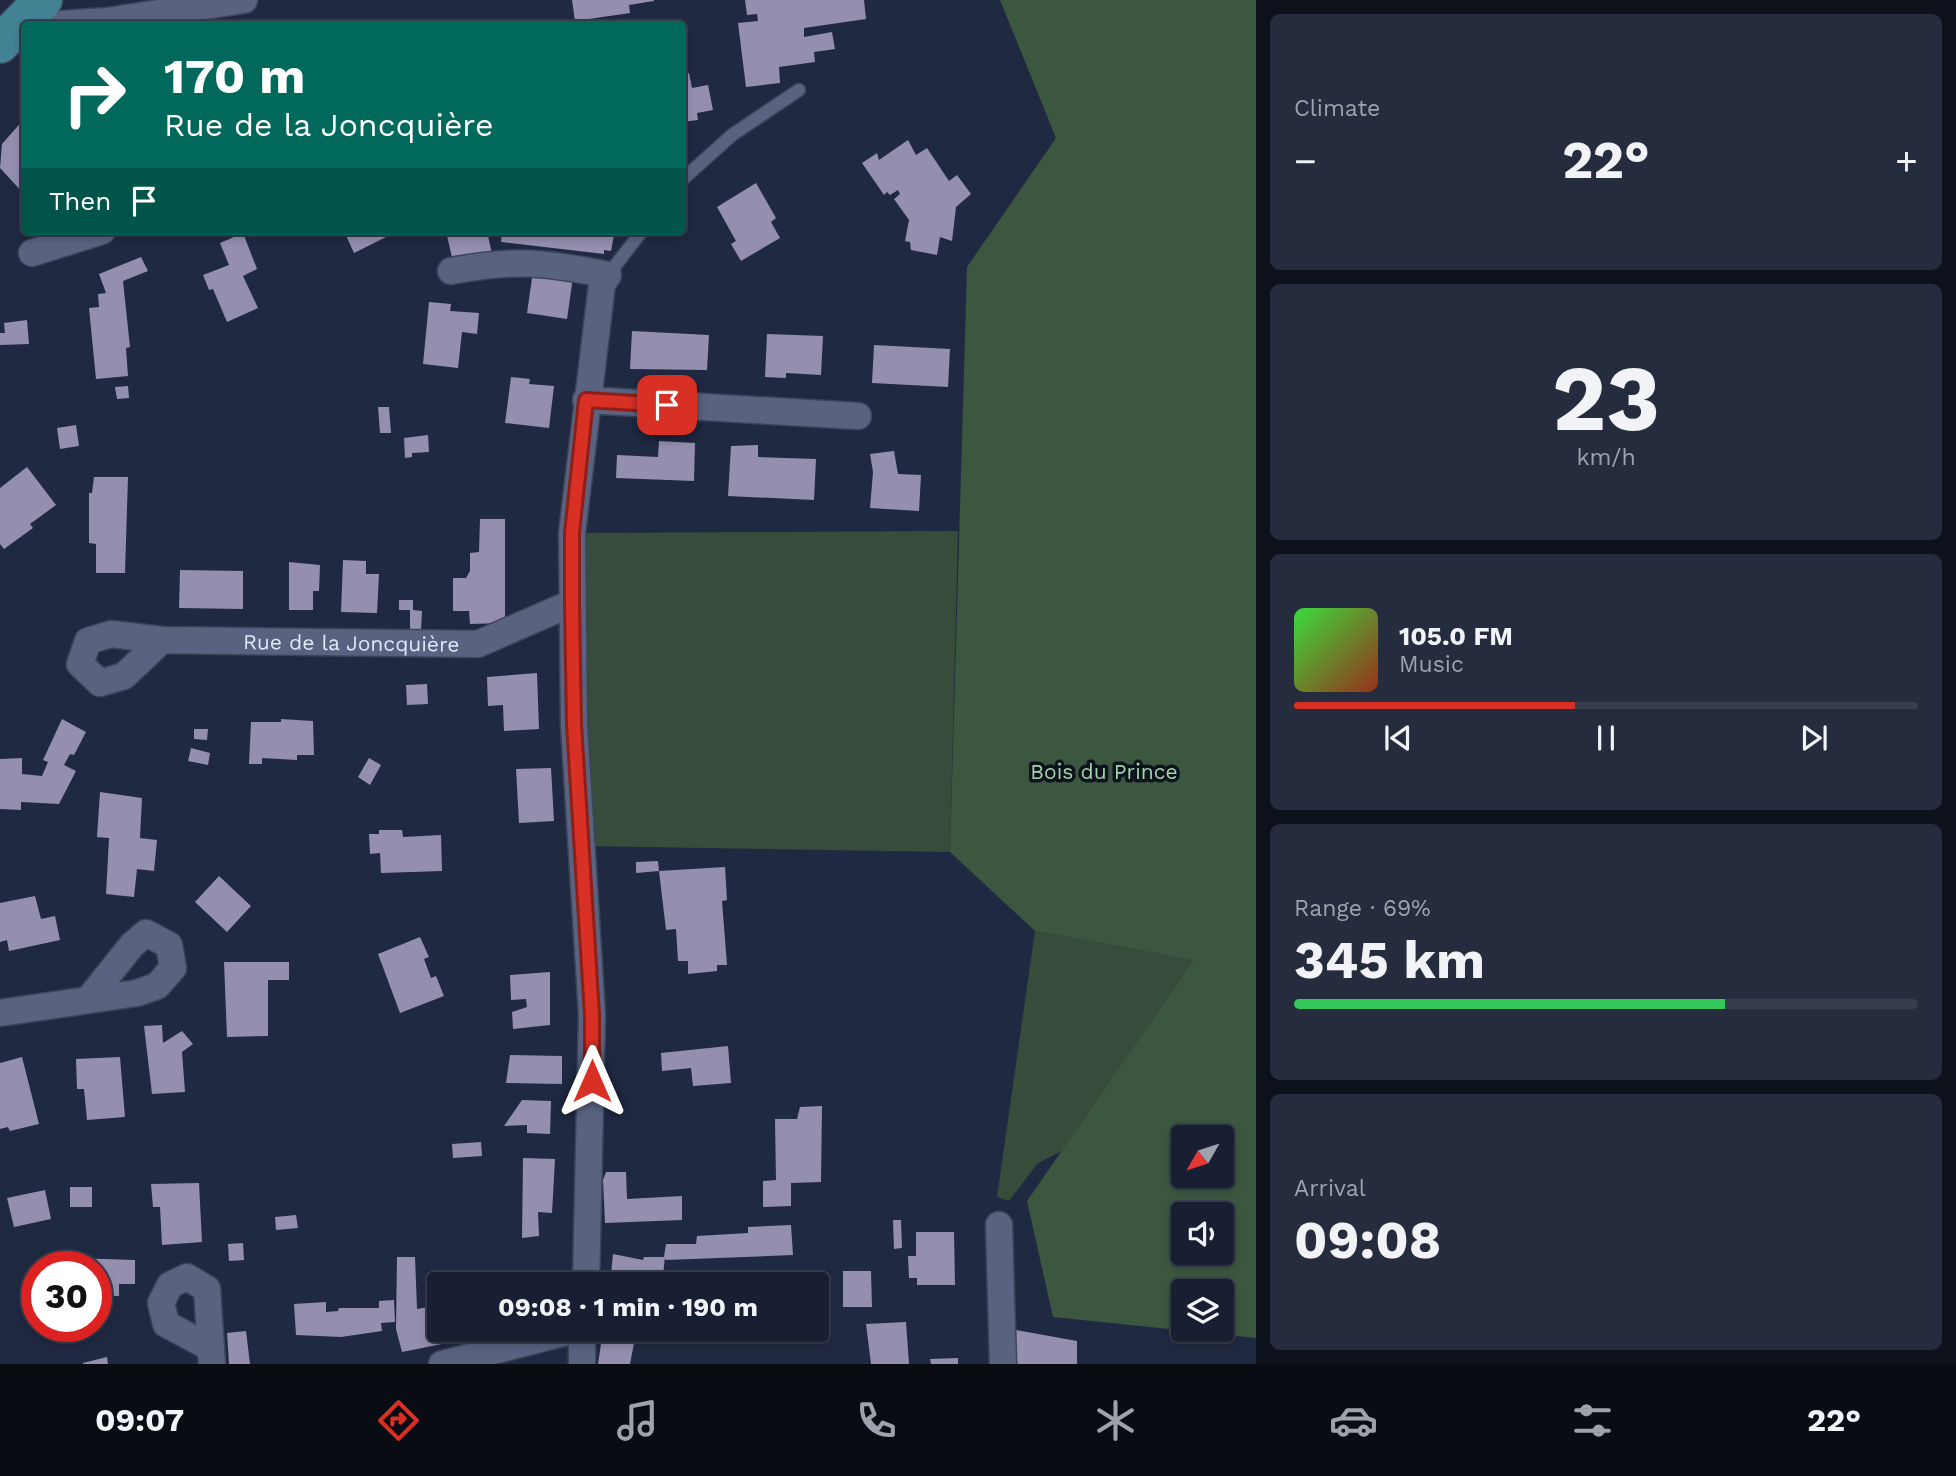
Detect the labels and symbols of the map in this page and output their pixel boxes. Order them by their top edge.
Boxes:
pin [637,375,697,435]
street label: Rue de la Joncquière [243,629,460,656]
park label: Bois du Prince [1030,759,1178,784]
position arrow [555,1044,629,1118]
north arrow [1171,1125,1234,1188]
speed limit sign: 30 [21,1251,112,1342]

